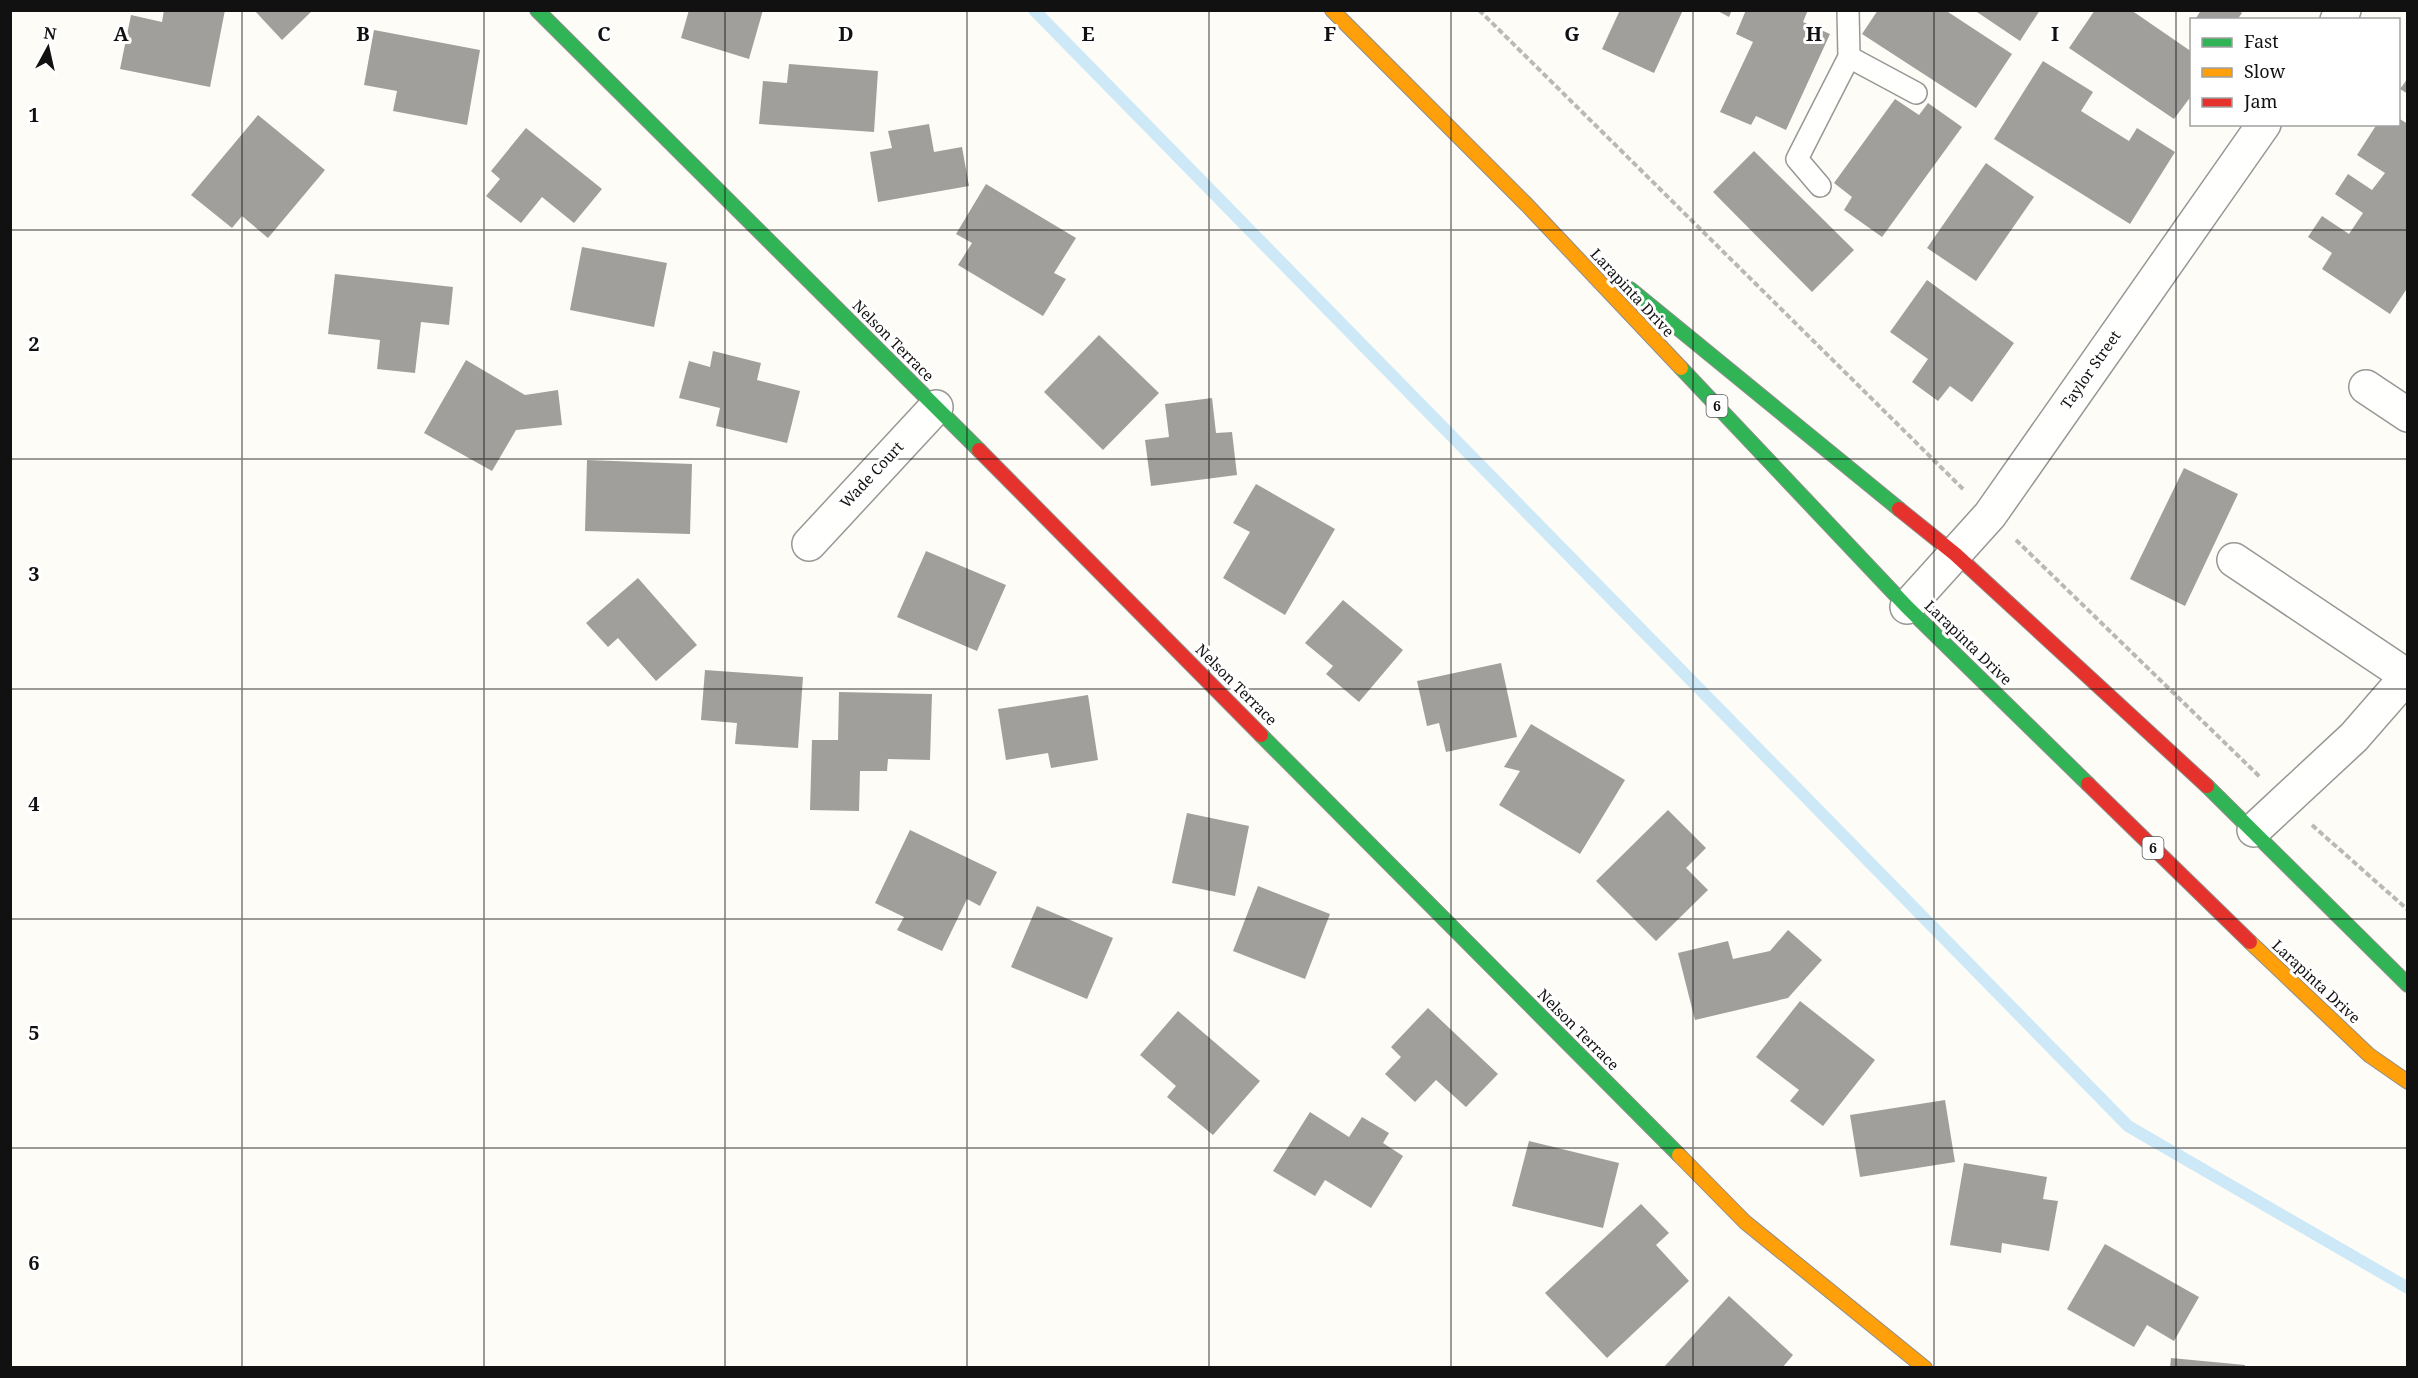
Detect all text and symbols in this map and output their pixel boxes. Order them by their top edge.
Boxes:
north arrow [18,18,78,78]
legend [2190,18,2400,126]
text: A [113,20,129,47]
text: B [356,20,370,47]
text: C [597,20,611,47]
text: D [838,20,854,47]
text: E [1081,20,1095,47]
text: F [1324,20,1336,47]
text: G [1564,20,1580,47]
text: H [1806,20,1822,47]
text: I [2051,20,2059,47]
text: N [42,21,58,45]
text: Fast [2244,29,2279,53]
text: Slow [2244,59,2286,83]
text: Jam [2243,89,2278,113]
text: 1 [28,101,40,128]
street label: Larapinta Drive [1587,244,1679,341]
street label: Nelson Terrace [849,295,939,385]
street label: Taylor Street [2056,326,2125,413]
text: 2 [28,330,40,357]
road number: 6 [1706,395,1728,417]
street label: Wade Court [835,437,907,512]
text: 3 [28,560,40,587]
street label: Larapinta Drive [1921,596,2017,689]
street label: Nelson Terrace [1192,639,1282,729]
text: 4 [28,790,40,817]
road number: 6 [2142,837,2164,859]
street label: Larapinta Drive [2268,935,2365,1027]
street label: Nelson Terrace [1534,984,1624,1074]
text: 5 [28,1019,40,1046]
text: 6 [28,1249,40,1276]

